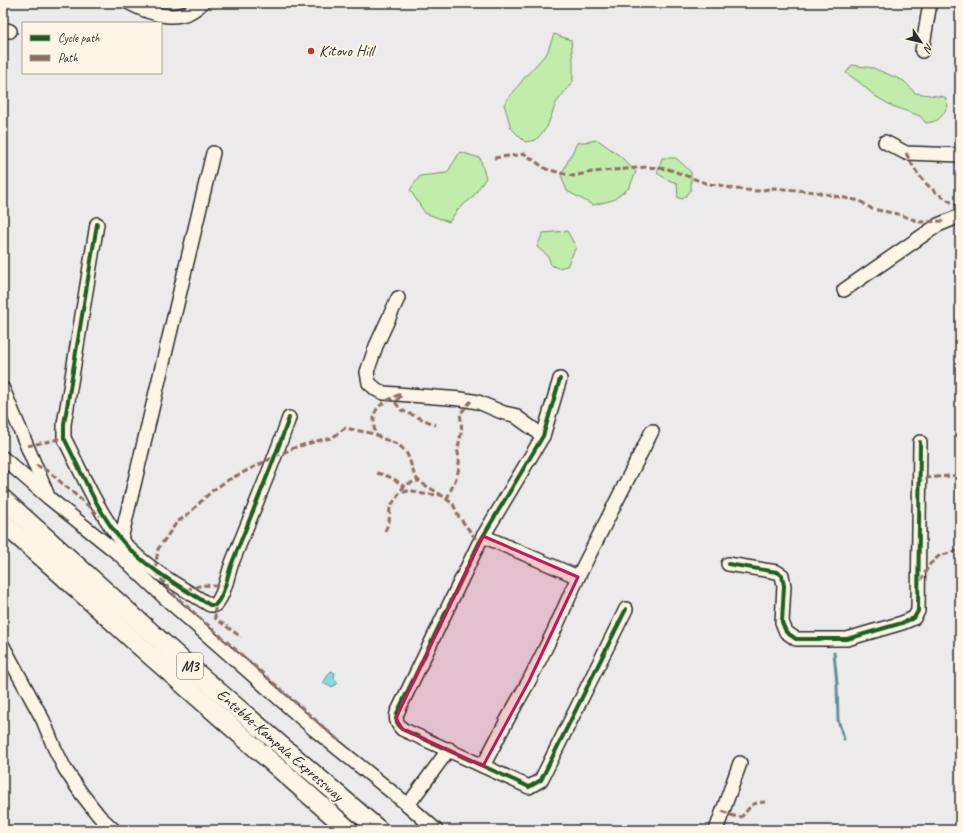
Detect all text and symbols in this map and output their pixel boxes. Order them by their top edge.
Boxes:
legend [22,22,162,74]
north arrow [901,22,941,62]
text: Cycle path [58,30,100,46]
place label: Kitovo Hill [319,41,377,61]
text: N [920,41,937,56]
marker: Kitovo Hill [306,46,316,56]
text: Path [58,50,78,66]
road number: M3 [177,653,203,679]
street label: Entebbe-Kampala Expressway [212,684,349,807]

